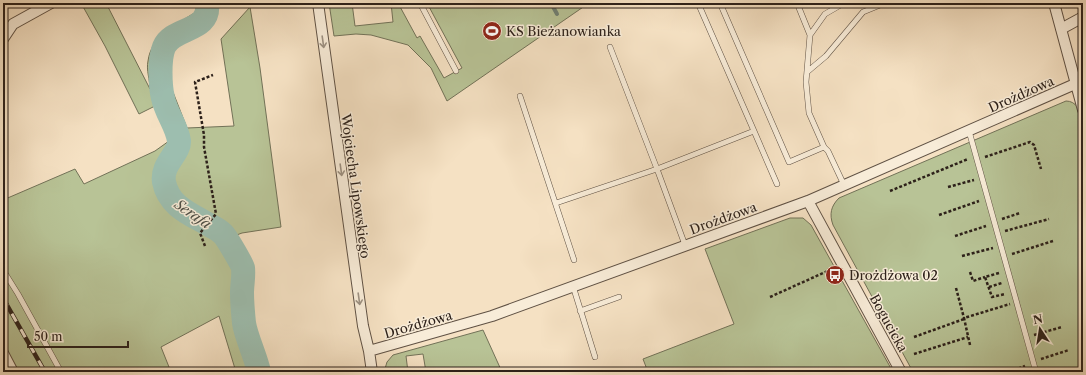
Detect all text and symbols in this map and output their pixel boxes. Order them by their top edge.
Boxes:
sports icon: KS Bieżanowianka [481,20,503,42]
place label: KS Bieżanowianka [506,23,621,39]
one-way arrow [319,35,327,48]
street label: Drożdżowa [986,72,1056,116]
street label: Wojciecha Lipowskiego [338,112,374,259]
one-way arrow [337,163,345,176]
water label: Serafa [170,195,215,233]
street label: Drożdżowa [687,198,759,237]
bus stop icon: Drożdżowa 02 [824,264,846,286]
place label: Drożdżowa 02 [849,267,938,283]
street label: Bogucicka [867,291,911,355]
one-way arrow [355,292,363,305]
street label: Drożdżowa [382,307,454,341]
north arrow [1020,309,1060,349]
text: N [1032,311,1044,327]
scale bar [28,323,128,349]
text: 50 m [34,329,63,344]

